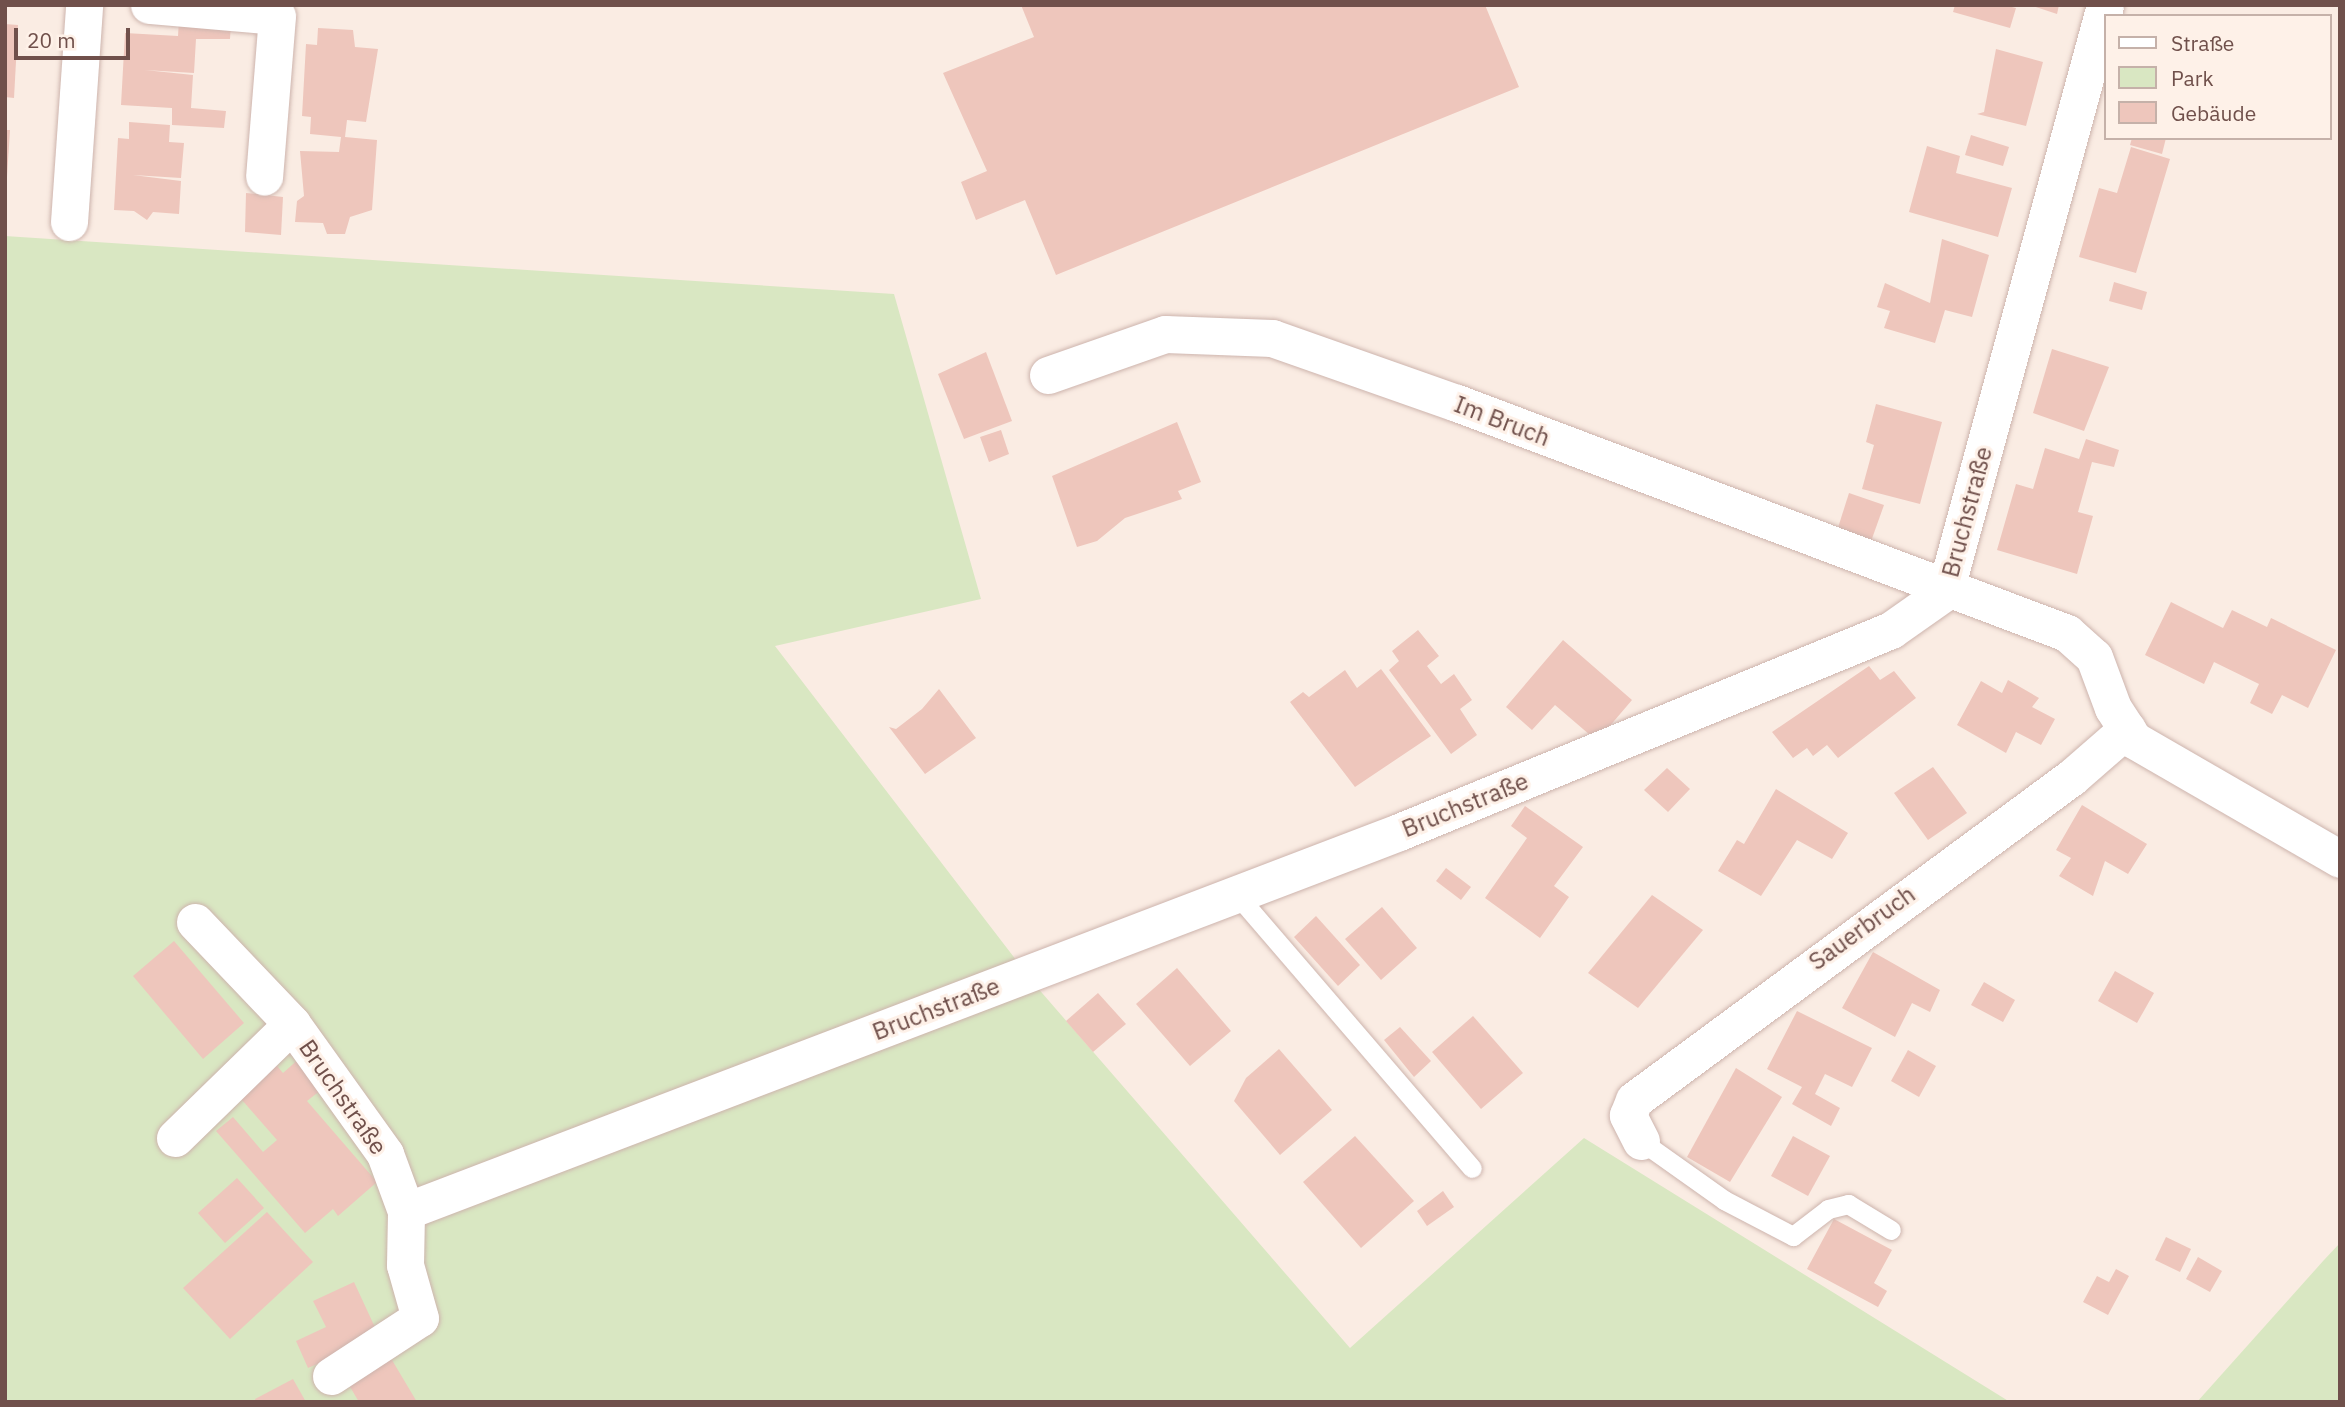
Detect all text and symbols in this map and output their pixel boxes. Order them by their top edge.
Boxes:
scale bar [18,14,133,58]
legend [2104,14,2331,140]
text: 20 m [27,26,76,54]
text: Straße [2171,29,2234,57]
text: Park [2171,64,2214,92]
text: Gebäude [2171,99,2256,127]
street label: Im Bruch [1450,390,1554,452]
street label: Bruchstraße [1936,444,1998,580]
street label: Bruchstraße [1398,767,1532,843]
street label: Sauerbruch [1803,880,1921,976]
street label: Bruchstraße [868,972,1004,1046]
street label: Bruchstraße [293,1034,393,1160]

